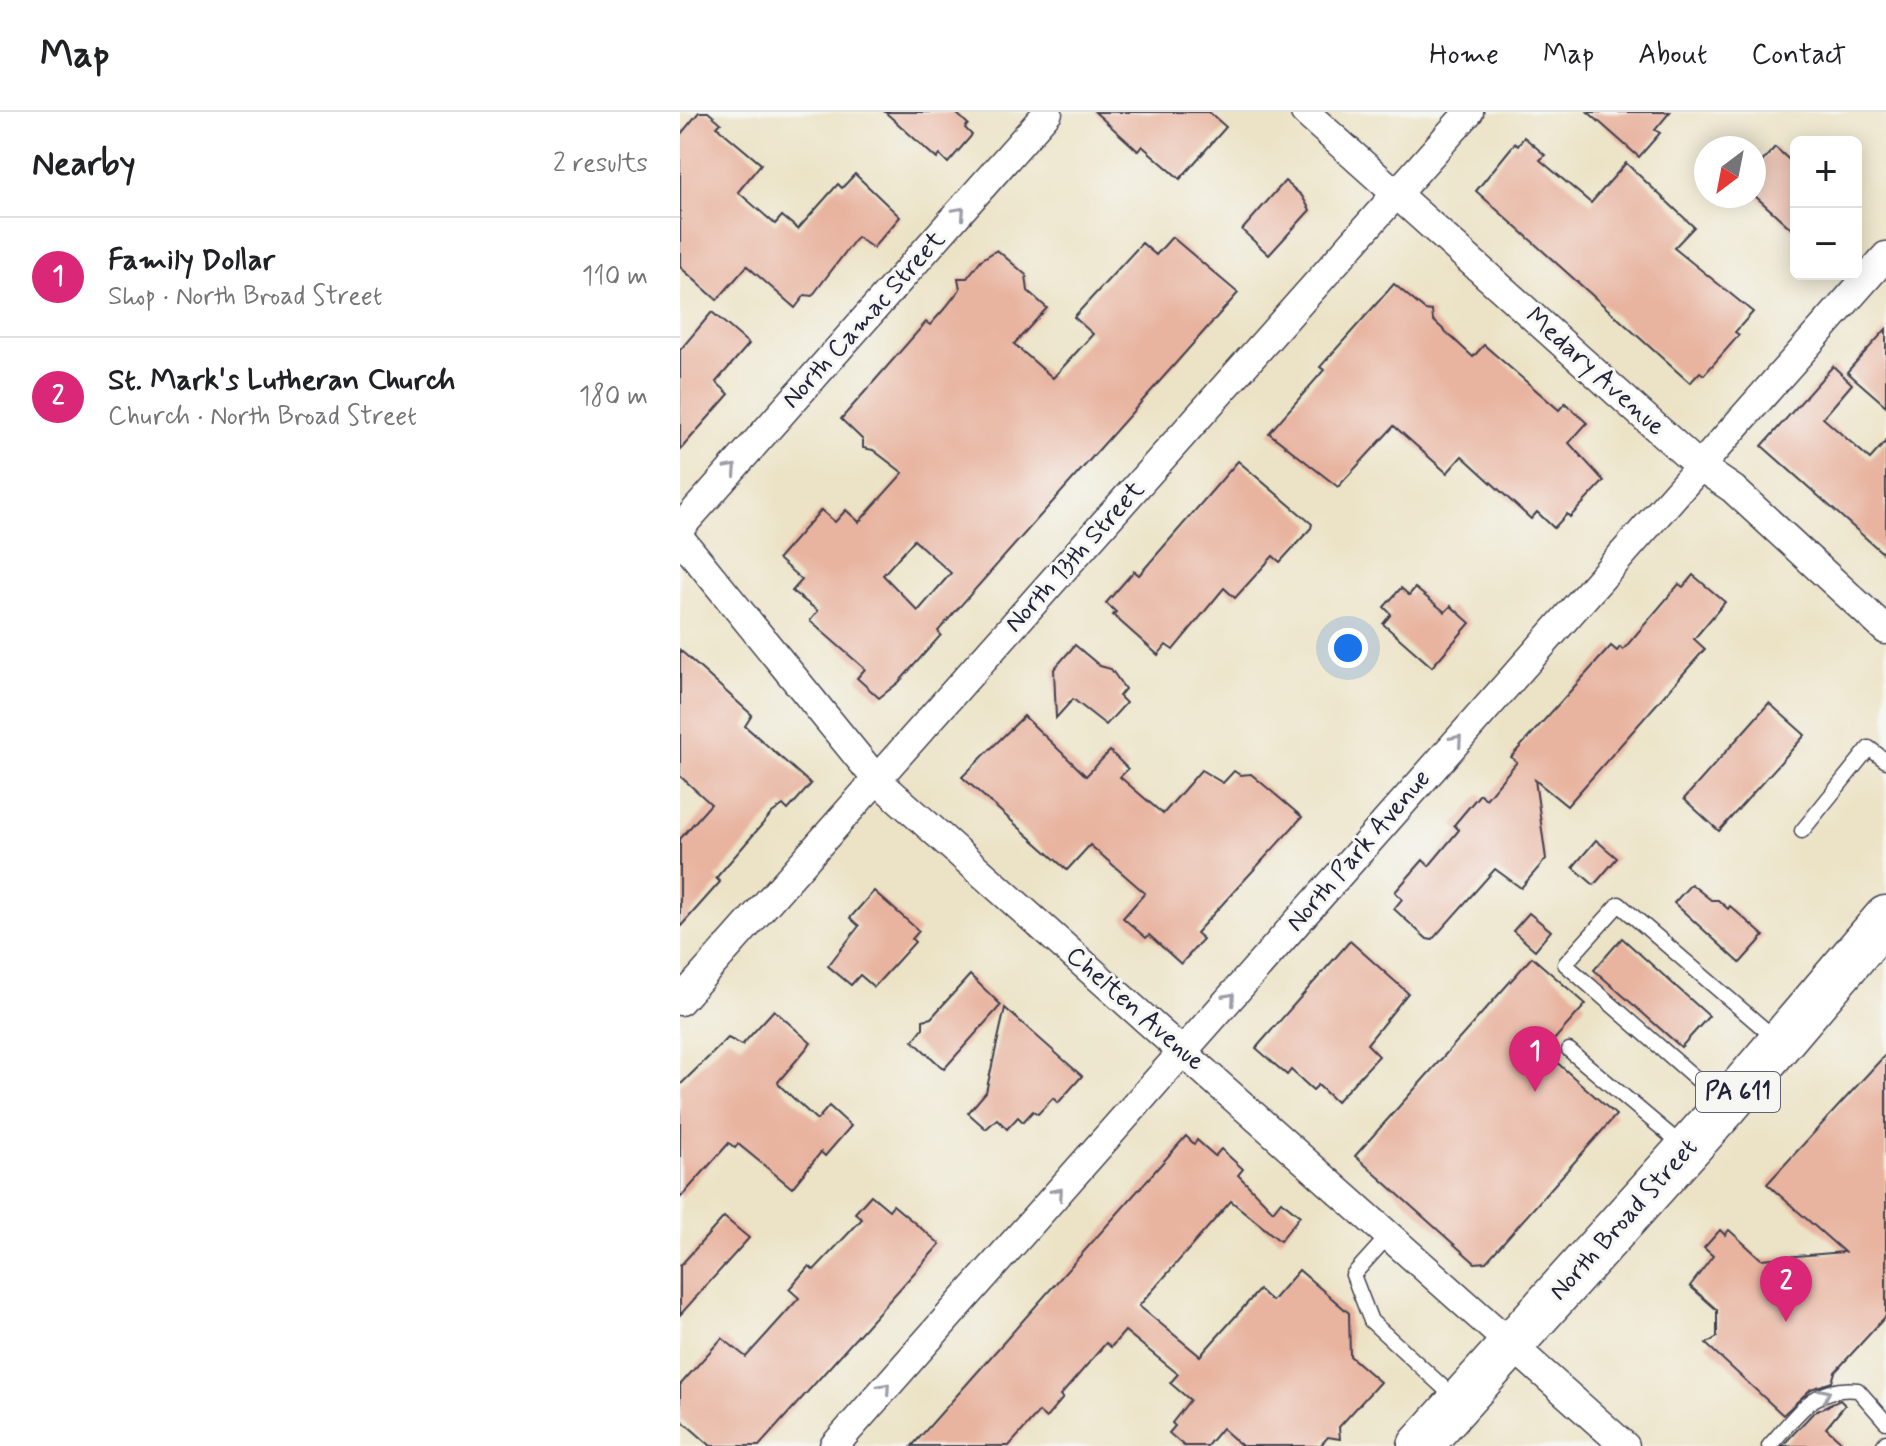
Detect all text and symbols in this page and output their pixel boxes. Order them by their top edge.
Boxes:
text: Map [40,31,110,80]
text: Home [1429,37,1499,74]
text: Map [1543,37,1594,74]
text: About [1638,37,1707,74]
text: Contact [1751,37,1846,74]
north arrow [1694,136,1766,208]
map controls [1790,136,1862,280]
button: + [1790,136,1862,208]
text: Nearby [32,142,136,187]
text: 2 results [553,147,648,181]
one-way arrow [951,207,965,221]
button: − [1790,208,1862,280]
street label: North Camac Street [775,224,953,416]
text: Family Dollar [108,241,275,280]
text: 1 [52,260,64,294]
text: 110 m [582,260,648,294]
text: Shop · North Broad Street [108,280,383,314]
street label: Medary Avenue [1518,300,1672,444]
text: St. Mark's Lutheran Church [108,361,455,400]
text: 2 [52,380,64,414]
text: 180 m [579,380,648,414]
text: Church · North Broad Street [108,400,417,434]
one-way arrow [722,464,736,479]
street label: North 13th Street [998,474,1152,640]
your location [1328,628,1368,668]
one-way arrow [1447,734,1462,749]
street label: North Park Avenue [1279,763,1439,939]
street label: Chelten Avenue [1058,939,1212,1079]
one-way arrow [1220,992,1234,1007]
pin: 1 [1509,1026,1561,1092]
road number: PA 611 [1696,1072,1780,1112]
street label: North Broad Street [1542,1132,1706,1308]
one-way arrow [1048,1187,1062,1202]
pin: 2 [1760,1256,1812,1322]
one-way arrow [876,1382,890,1397]
one-way arrow [1816,1387,1831,1403]

